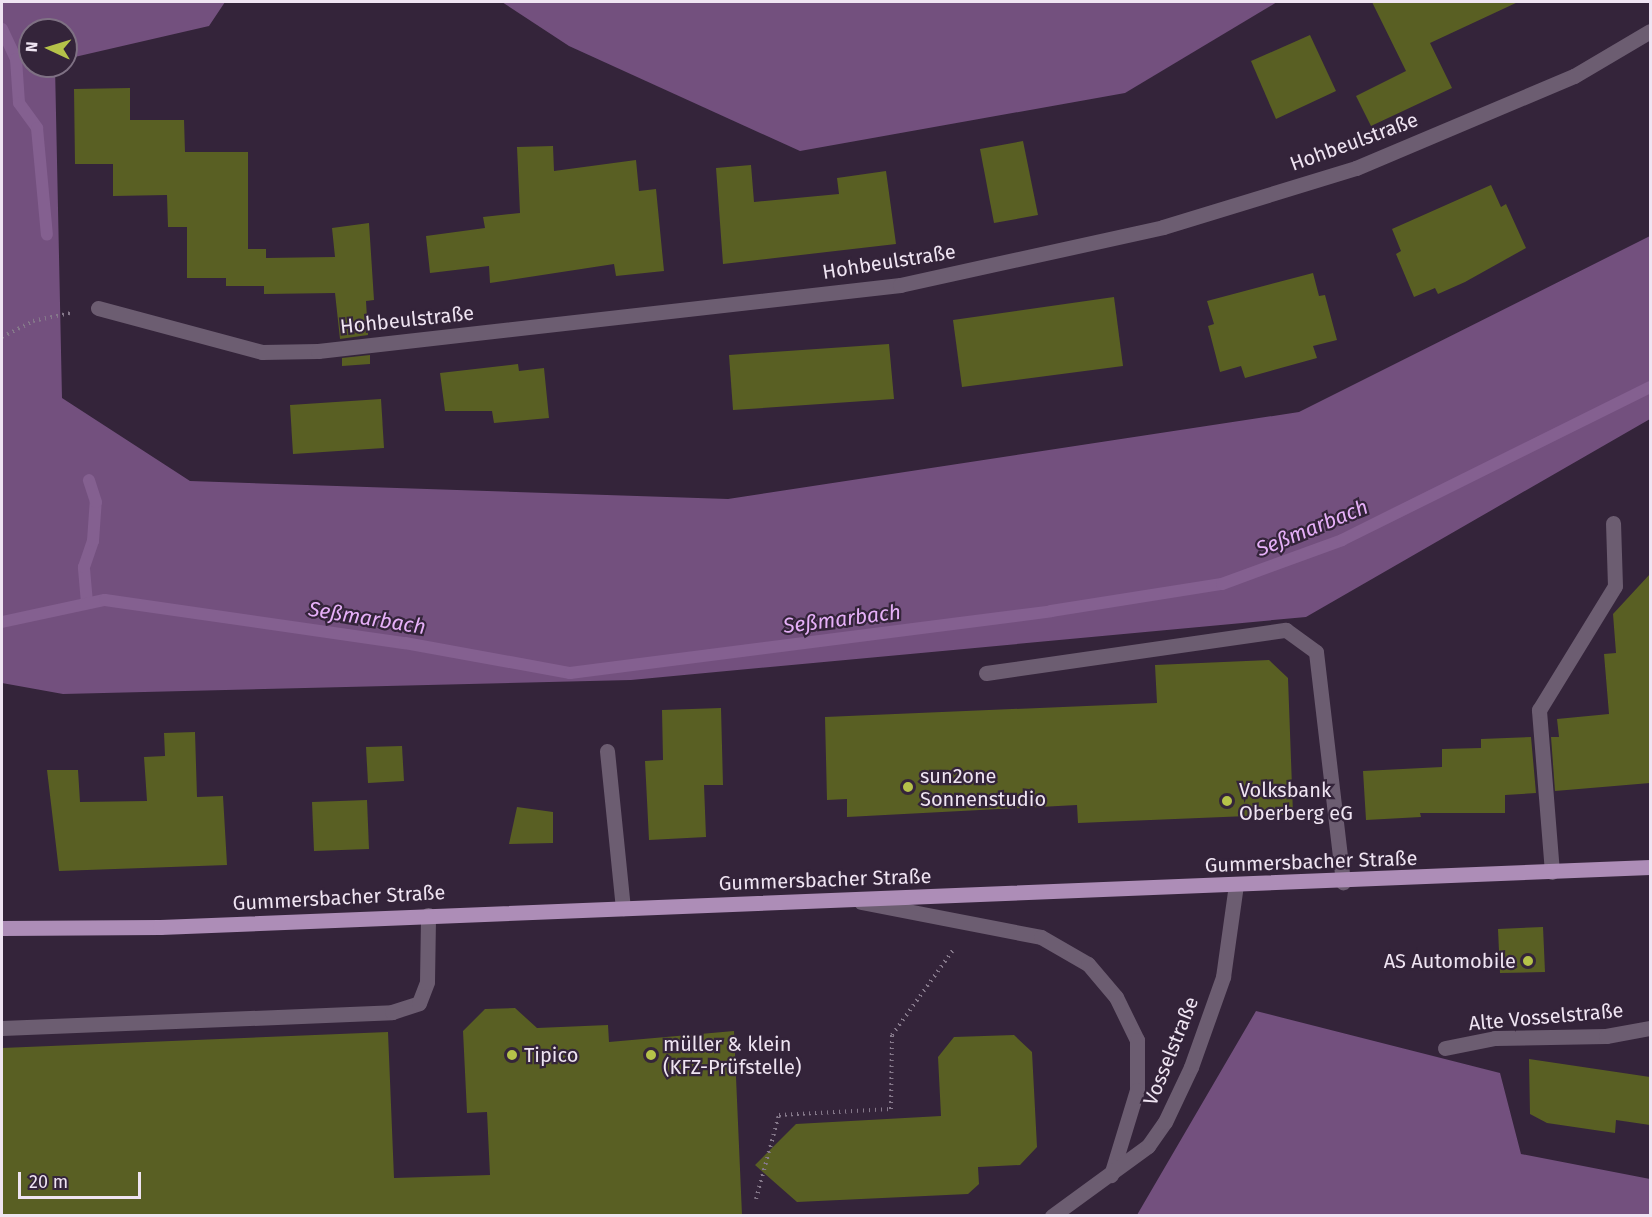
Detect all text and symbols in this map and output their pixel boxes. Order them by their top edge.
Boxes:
north arrow [18,18,78,78]
text: N [22,41,41,53]
street label: Hohbeulstraße [1287,108,1421,176]
street label: Hohbeulstraße [821,240,957,284]
street label: Hohbeulstraße [339,301,475,339]
water label: Seßmarbach [1252,494,1372,562]
water label: Seßmarbach [307,596,427,640]
water label: Seßmarbach [782,599,902,639]
place label: sun2one Sonnenstudio [920,764,1046,811]
place label: Volksbank Oberberg eG [1239,778,1353,825]
marker: sun2one Sonnenstudio [901,780,915,794]
marker: Volksbank Oberberg eG [1220,794,1234,808]
street label: Gummersbacher Straße [1204,846,1418,878]
street label: Gummersbacher Straße [718,864,932,896]
street label: Gummersbacher Straße [232,880,446,916]
place label: AS Automobile [1384,949,1516,973]
marker: AS Automobile [1521,954,1535,968]
street label: Vosselstraße [1138,993,1204,1109]
street label: Alte Vosselstraße [1468,998,1624,1036]
place label: müller & klein (KFZ-Prüfstelle) [663,1032,801,1079]
place label: Tipico [524,1043,578,1067]
marker: Tipico [505,1048,519,1062]
marker: müller & klein (KFZ-Prüfstelle) [644,1048,658,1062]
scale bar [21,1160,144,1198]
text: 20 m [29,1171,68,1193]

